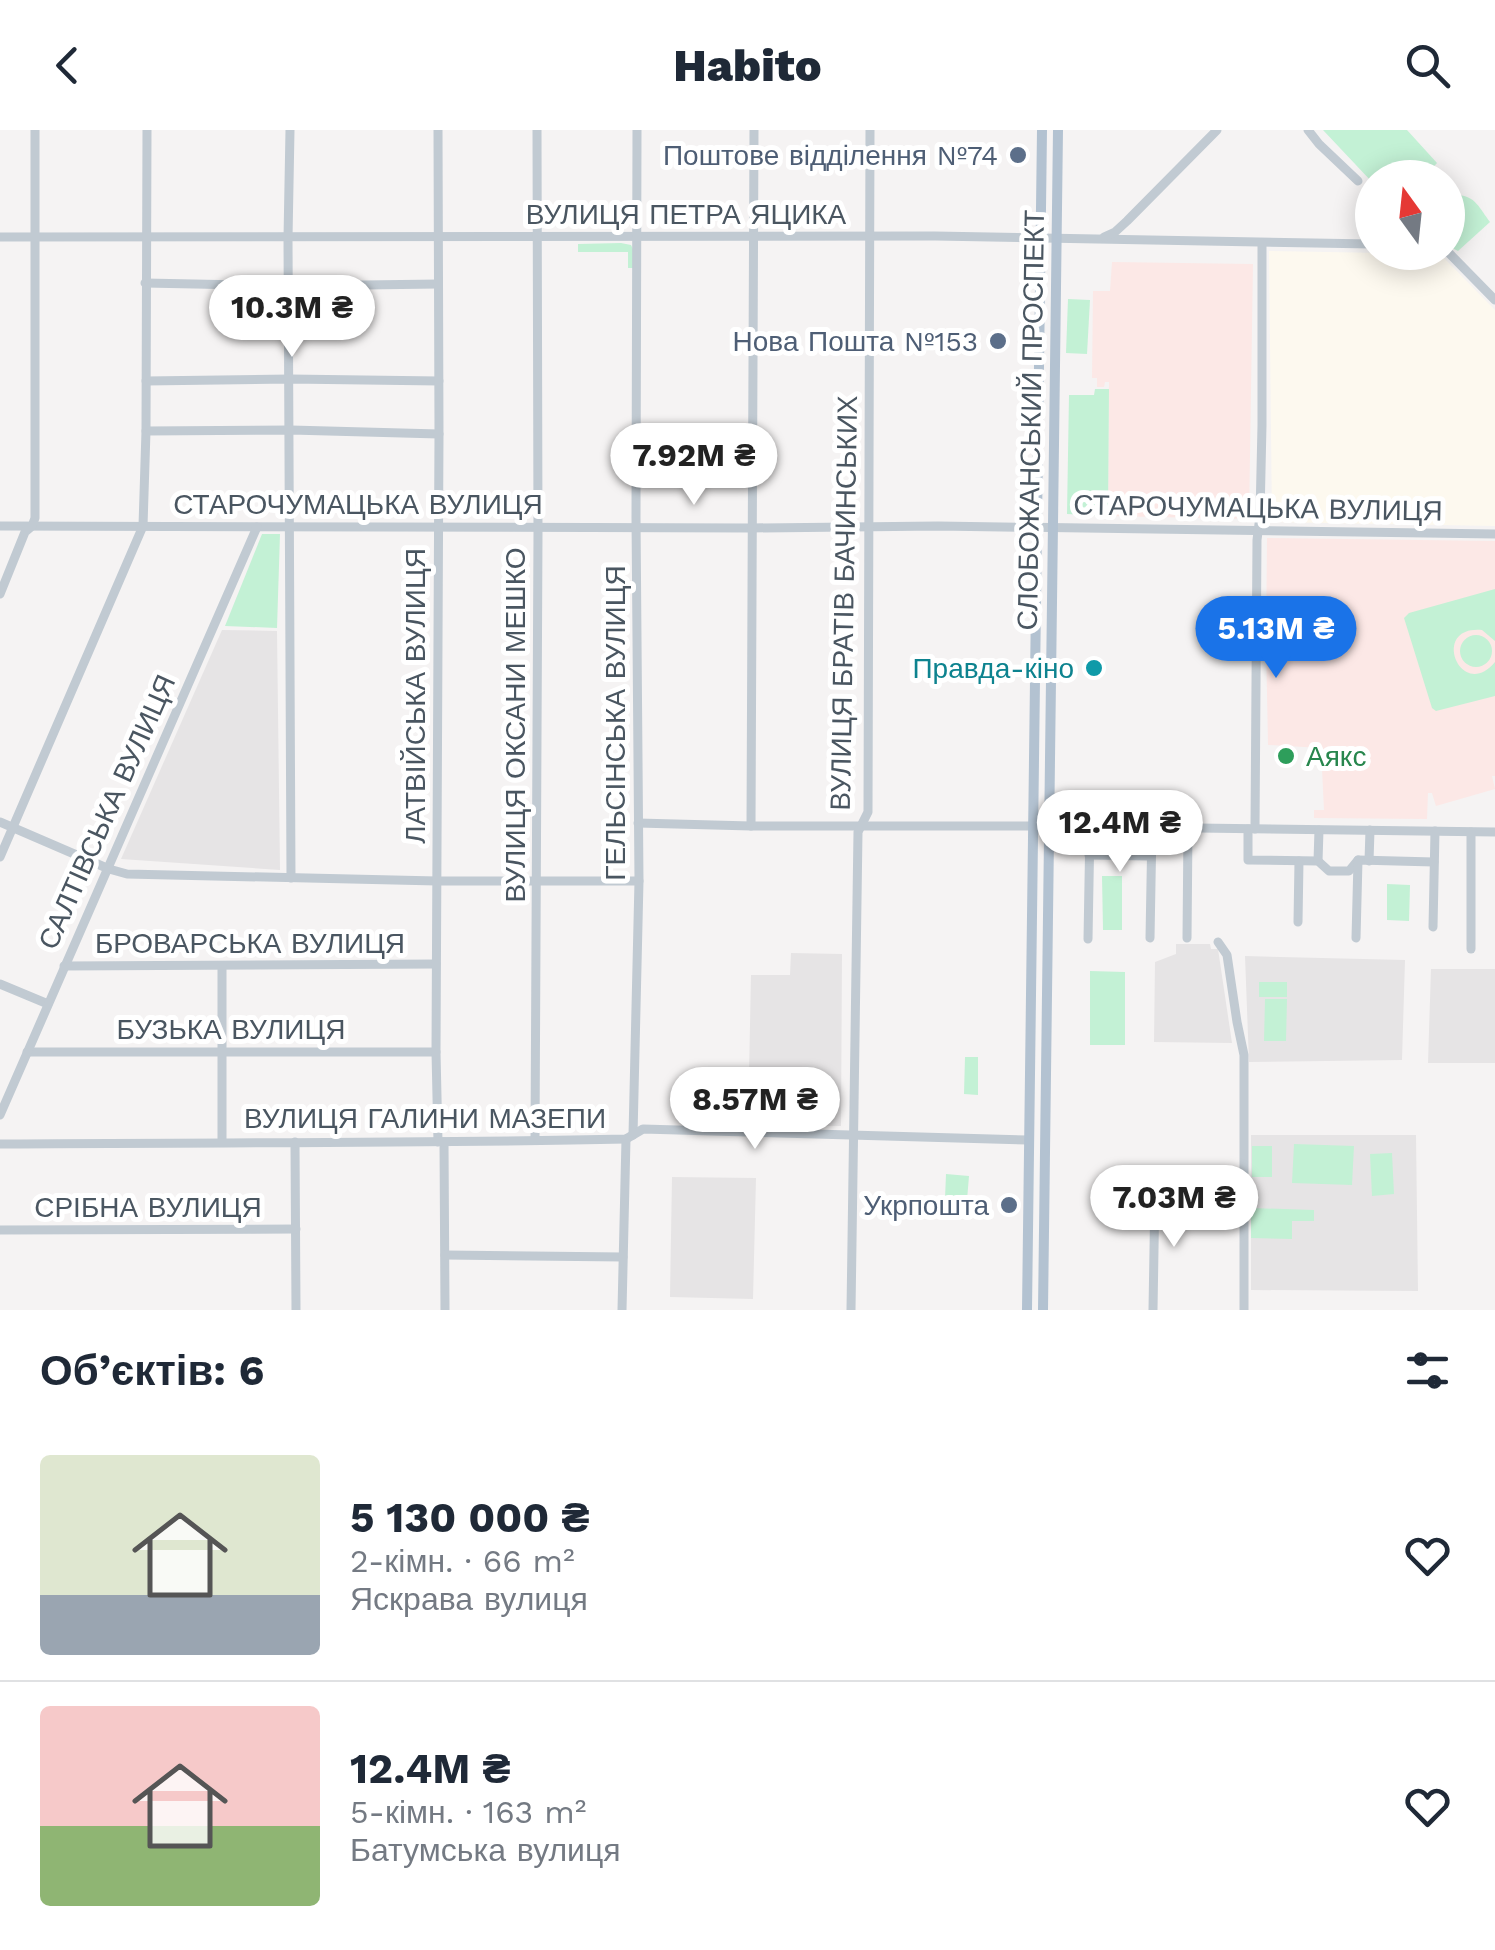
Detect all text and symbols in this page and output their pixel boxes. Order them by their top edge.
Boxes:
icon: back [40,38,95,93]
icon: search [1400,38,1455,93]
text: Habito [673,39,822,92]
place label: Поштове відділення №74 [663,139,998,172]
marker: Поштове відділення №74 [1007,144,1029,166]
north arrow [1355,160,1465,270]
map controls [1355,160,1465,270]
street label: ВУЛИЦЯ ПЕТРА ЯЦИКА [526,198,847,231]
street label: СЛОБОЖАНСЬКИЙ ПРОСПЕКТ [1011,209,1051,631]
pin: 10.3M ₴ [200,275,384,360]
text: 10.3M ₴ [231,288,353,326]
place label: Нова Пошта №153 [733,325,978,358]
marker: Нова Пошта №153 [987,330,1009,352]
street label: ВУЛИЦЯ БРАТІВ БАЧИНСЬКИХ [824,395,864,811]
pin: 7.92M ₴ [602,423,786,508]
text: 7.92M ₴ [632,436,756,474]
street label: СТАРОЧУМАЦЬКА ВУЛИЦЯ [173,488,543,521]
street label: СТАРОЧУМАЦЬКА ВУЛИЦЯ [1073,488,1443,528]
street label: ЛАТВІЙСЬКА ВУЛИЦЯ [399,548,432,844]
street label: ВУЛИЦЯ ОКСАНИ МЕШКО [499,548,532,902]
street label: ГЕЛЬСІНСЬКА ВУЛИЦЯ [599,565,632,881]
pin: 5.13M ₴ [1184,596,1368,681]
text: 5.13M ₴ [1217,609,1335,647]
place label: Правда-кіно [912,652,1074,685]
marker: Правда-кіно [1083,657,1105,679]
street label: САЛТІВСЬКА ВУЛИЦЯ [32,670,182,954]
place label: Аякс [1306,740,1366,773]
marker: Аякс [1275,745,1297,767]
pin: 12.4M ₴ [1028,790,1212,875]
text: 12.4M ₴ [1059,803,1181,841]
street label: БРОВАРСЬКА ВУЛИЦЯ [95,927,405,960]
street label: БУЗЬКА ВУЛИЦЯ [117,1013,345,1046]
pin: 8.57M ₴ [663,1067,847,1152]
text: 8.57M ₴ [692,1080,818,1118]
street label: ВУЛИЦЯ ГАЛИНИ МАЗЕПИ [244,1102,606,1135]
pin: 7.03M ₴ [1082,1165,1266,1250]
text: 7.03M ₴ [1112,1178,1236,1216]
place label: Укрпошта [863,1189,989,1222]
street label: СРІБНА ВУЛИЦЯ [34,1191,262,1224]
marker: Укрпошта [998,1194,1020,1216]
icon: filters [1400,1343,1455,1398]
text: Об’єктів: 6 [40,1346,264,1395]
text: 5 130 000 ₴ [350,1493,589,1542]
icon: home [120,1495,240,1615]
icon: heart [1400,1528,1455,1583]
text: 2-кімн. · 66 m² [350,1542,575,1580]
text: Яскрава вулиця [350,1580,588,1618]
text: 12.4M ₴ [350,1744,511,1793]
icon: home [120,1746,240,1866]
icon: heart [1400,1779,1455,1834]
text: 5-кімн. · 163 m² [350,1793,586,1831]
text: Батумська вулиця [350,1831,621,1869]

